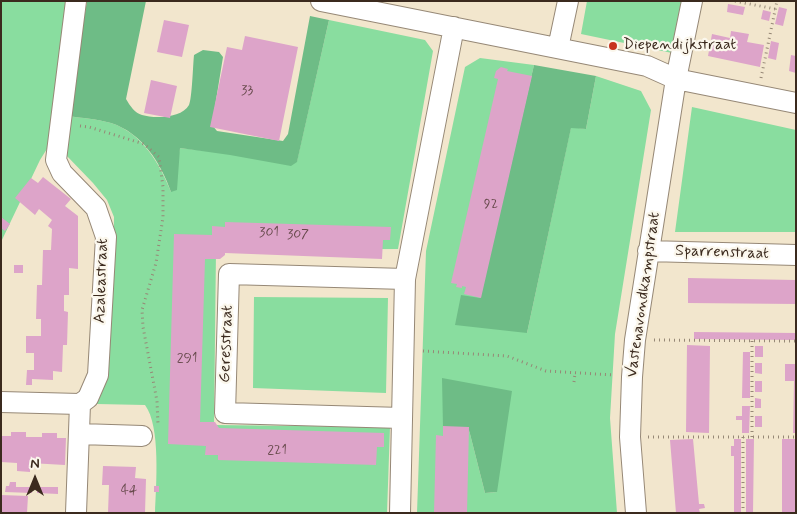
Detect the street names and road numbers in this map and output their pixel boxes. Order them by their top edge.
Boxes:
street label: Vastenavondkampstraat [623,211,665,379]
street label: Azaleastraat [91,238,113,324]
street label: Sparrenstraat [675,242,769,264]
street label: Geresstraat [216,305,238,383]

